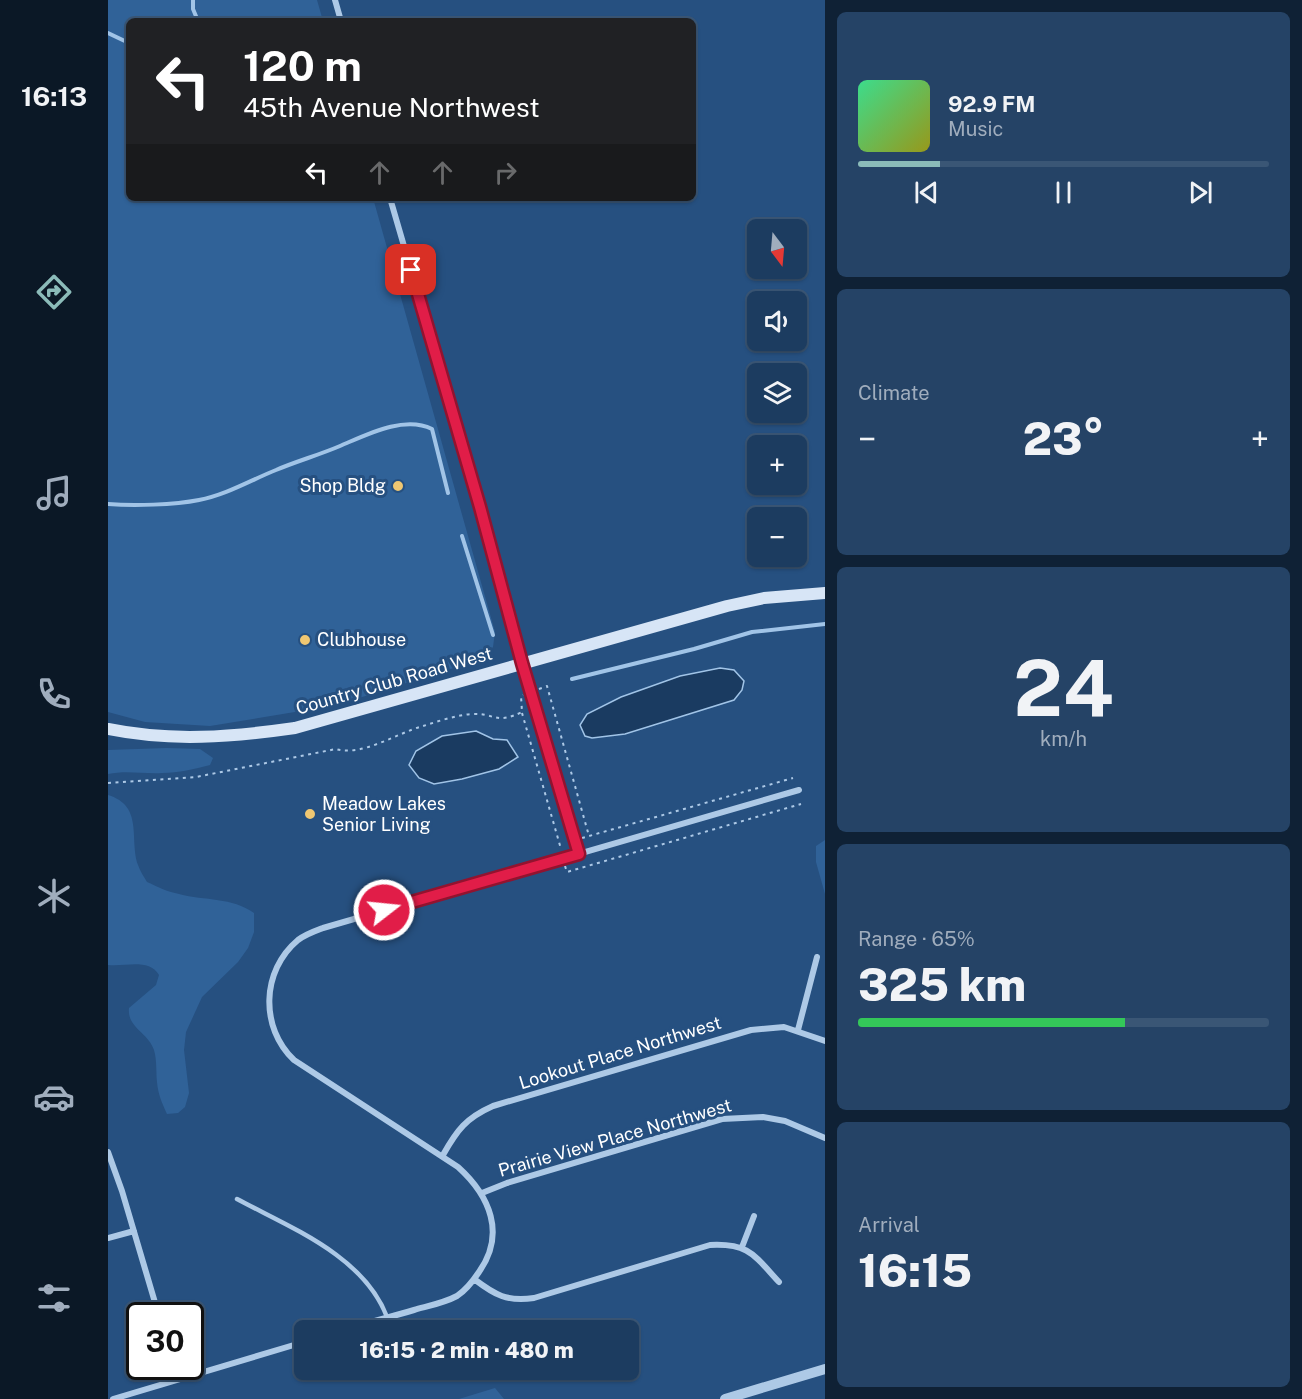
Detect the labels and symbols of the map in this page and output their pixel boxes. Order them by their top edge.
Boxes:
north arrow [747,219,807,279]
pin [385,244,436,295]
place label: Shop Bldg [299,475,386,496]
marker: Shop Bldg [391,479,405,493]
place label: Clubhouse [317,629,406,650]
marker: Clubhouse [298,633,312,647]
street label: Country Club Road West [293,642,495,719]
place label: Meadow Lakes Senior Living [322,793,446,835]
marker: Meadow Lakes Senior Living [303,807,317,821]
position arrow [352,878,416,942]
street label: Lookout Place Northwest [516,1012,724,1093]
street label: Prairie View Place Northwest [496,1094,734,1181]
speed limit sign: 30 [126,1302,204,1380]

